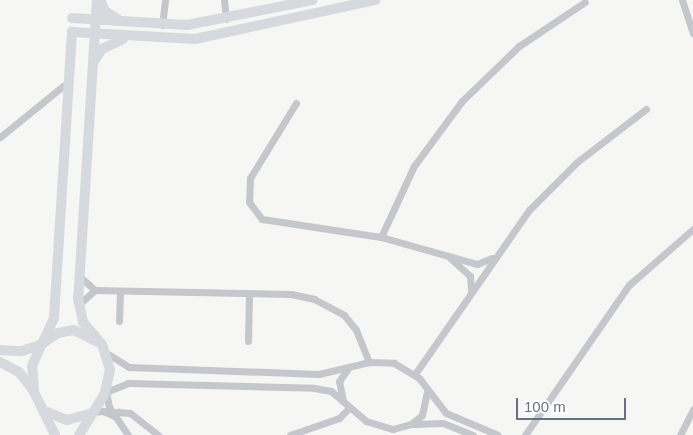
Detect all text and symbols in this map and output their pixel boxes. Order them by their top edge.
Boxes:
scale bar [518,388,628,420]
text: 100 m [524,398,566,415]

